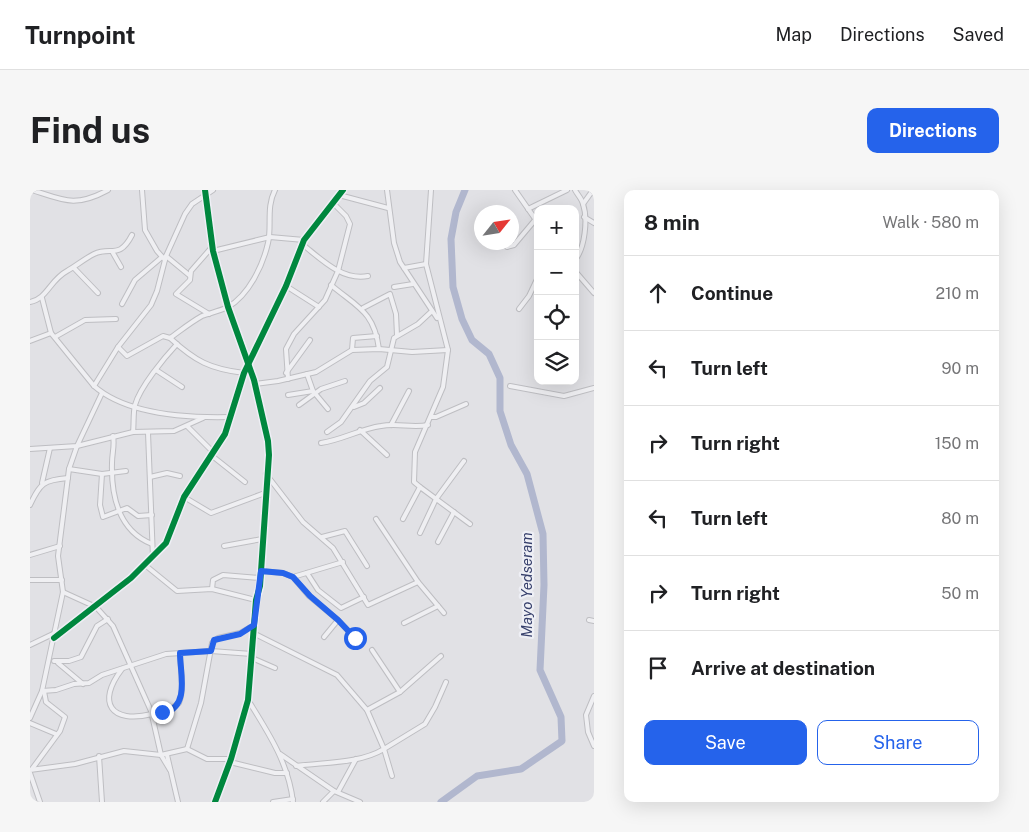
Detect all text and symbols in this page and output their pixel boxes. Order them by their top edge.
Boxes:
text: Turnpoint [25,21,135,49]
text: Map [775,24,812,45]
text: Directions [840,24,925,45]
text: Saved [953,24,1004,45]
button: Directions [867,108,999,153]
text: Find us [30,110,150,151]
north arrow [474,205,519,250]
map controls [534,205,579,385]
button: + [534,205,579,250]
text: 8 min [644,210,700,235]
text: Walk · 580 m [882,213,979,232]
button: − [534,250,579,295]
icon: ahead [644,279,672,307]
text: Continue [691,282,773,304]
text: 210 m [935,284,979,303]
button: locate [534,295,579,340]
button: layers [534,340,579,385]
icon: left [644,354,672,382]
text: Turn left [691,357,768,379]
text: 90 m [942,359,979,378]
icon: right [644,429,672,457]
text: Turn right [691,432,780,454]
text: 150 m [935,434,979,453]
icon: left [644,504,672,532]
text: Turn left [691,507,768,529]
text: 80 m [941,509,979,528]
water label: Mayo Yedseram [518,532,535,638]
icon: right [644,579,672,607]
text: Turn right [691,582,780,604]
text: 50 m [941,584,979,603]
route start [344,627,367,650]
icon: arrive [644,654,672,682]
text: Arrive at destination [691,657,875,679]
route end [151,701,174,724]
button: Save [644,720,807,765]
button: Share [817,720,979,765]

